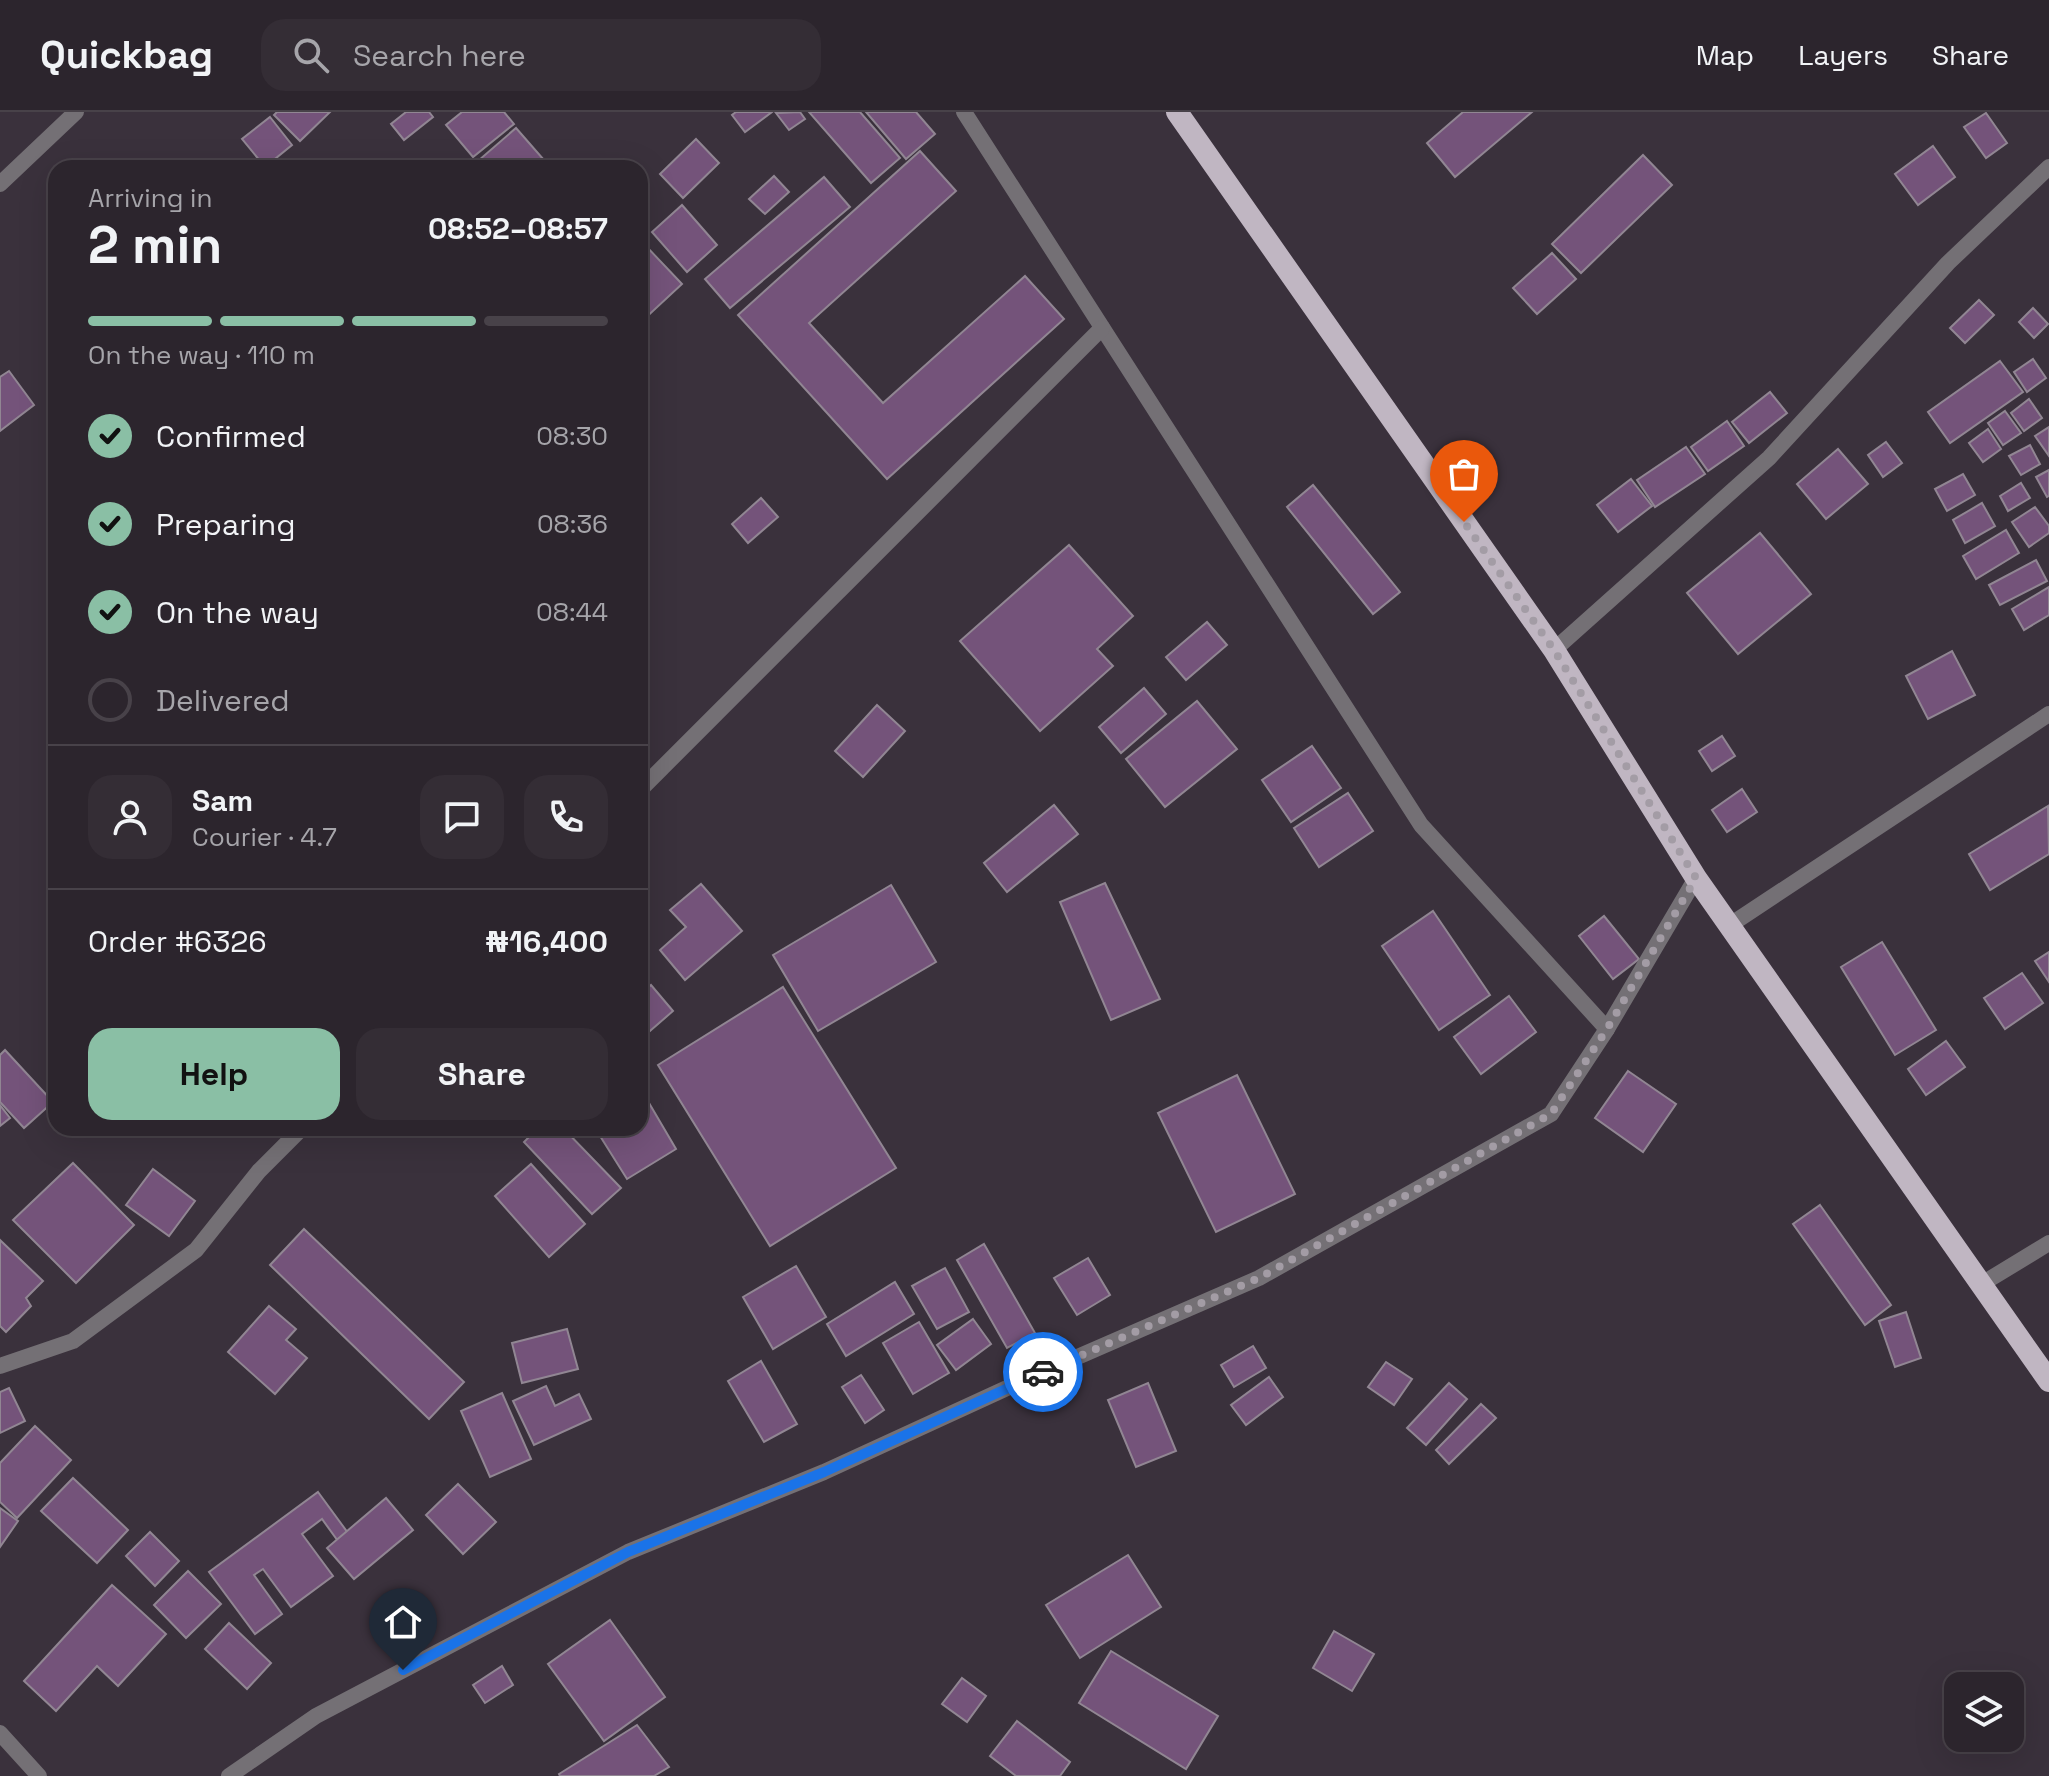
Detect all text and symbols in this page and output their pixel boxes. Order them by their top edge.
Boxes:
search box [261,19,821,91]
text: Quickbag [40,31,213,79]
icon: search [289,33,333,77]
text: Search here [353,36,526,75]
text: Map [1696,37,1754,73]
text: Layers [1798,37,1888,73]
text: Share [1932,37,2009,73]
text: Arriving in [88,181,212,215]
text: 08:52–08:57 [428,209,608,248]
text: 2 min [88,212,222,278]
text: On the way · 110 m [88,338,315,372]
icon: check [88,414,132,458]
text: Confirmed [156,417,306,456]
text: 08:30 [536,419,608,453]
pin [1430,440,1498,522]
icon: bag [1442,452,1486,496]
icon: check [88,502,132,546]
text: Preparing [156,505,295,544]
text: 08:36 [537,507,608,541]
icon: check [88,590,132,634]
text: On the way [156,593,319,632]
text: 08:44 [536,595,608,629]
text: Delivered [156,681,290,720]
button: person [88,775,172,859]
button: chat [420,775,504,859]
button: phone [524,775,608,859]
text: Sam [192,781,253,820]
text: Courier · 4.7 [192,820,337,854]
text: Order #6326 [88,922,267,961]
text: ₦16,400 [485,922,608,961]
button: Help [88,1028,340,1120]
button: Share [356,1028,608,1120]
courier [1003,1332,1083,1412]
icon: car [1021,1350,1065,1394]
pin [369,1588,437,1670]
icon: home [381,1600,425,1644]
map controls [1944,1672,2024,1752]
button: layers [1944,1672,2024,1752]

